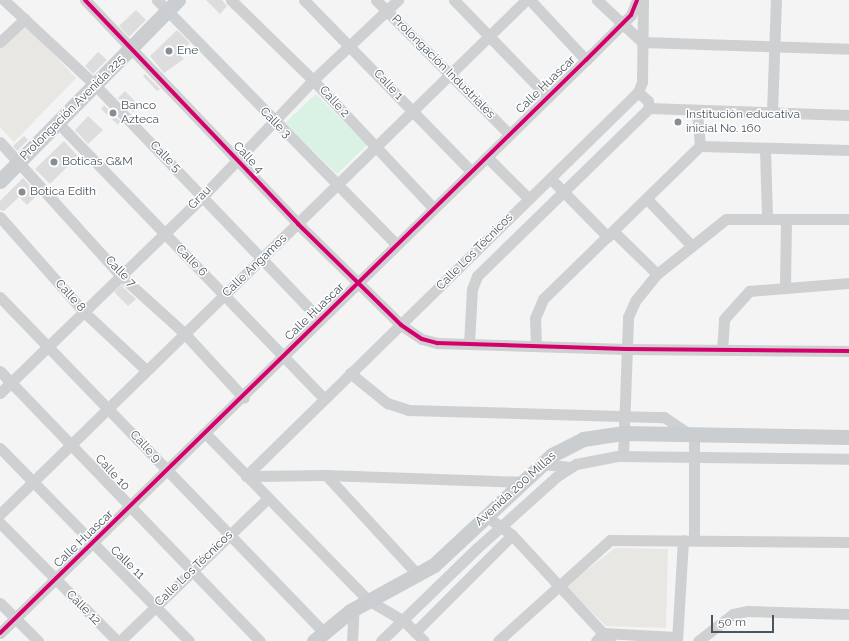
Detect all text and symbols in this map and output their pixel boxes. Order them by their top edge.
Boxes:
street label: Prolongación Industriales [388,12,498,122]
place label: Ene [177,44,198,58]
marker: Ene [164,46,174,56]
street label: Prolongación Avenida 225 [17,52,129,164]
street label: Calle Huascar [513,53,579,117]
street label: Calle 1 [370,67,406,103]
street label: Calle 2 [316,83,352,121]
place label: Banco Azteca [121,99,159,127]
street label: Calle 3 [257,105,293,141]
marker: Banco Azteca [108,108,118,118]
place label: Institución educativa inicial No. 160 [686,108,800,136]
marker: Institución educativa inicial No. 160 [673,117,683,127]
street label: Calle 5 [147,138,183,176]
street label: Calle 4 [230,139,266,177]
place label: Boticas G&M [62,155,133,169]
marker: Boticas G&M [49,157,59,167]
street label: Grau [186,183,214,213]
place label: Botica Edith [30,185,96,199]
marker: Botica Edith [17,187,27,197]
street label: Calle Los Técnicos [434,211,516,293]
street label: Calle Angamos [220,231,290,301]
street label: Calle 6 [172,242,210,280]
street label: Calle 7 [102,253,138,291]
street label: Calle 8 [52,277,88,315]
street label: Calle Huascar [282,280,348,344]
street label: Calle 9 [127,428,163,466]
street label: Avenida 200 Millas [473,449,559,529]
street label: Calle 10 [92,452,132,494]
street label: Calle Huascar [51,507,117,571]
street label: Calle Los Técnicos [152,528,236,610]
street label: Calle 11 [107,543,147,583]
street label: Calle 12 [63,588,103,628]
scale bar [713,607,776,633]
text: 50 m [718,615,746,629]

